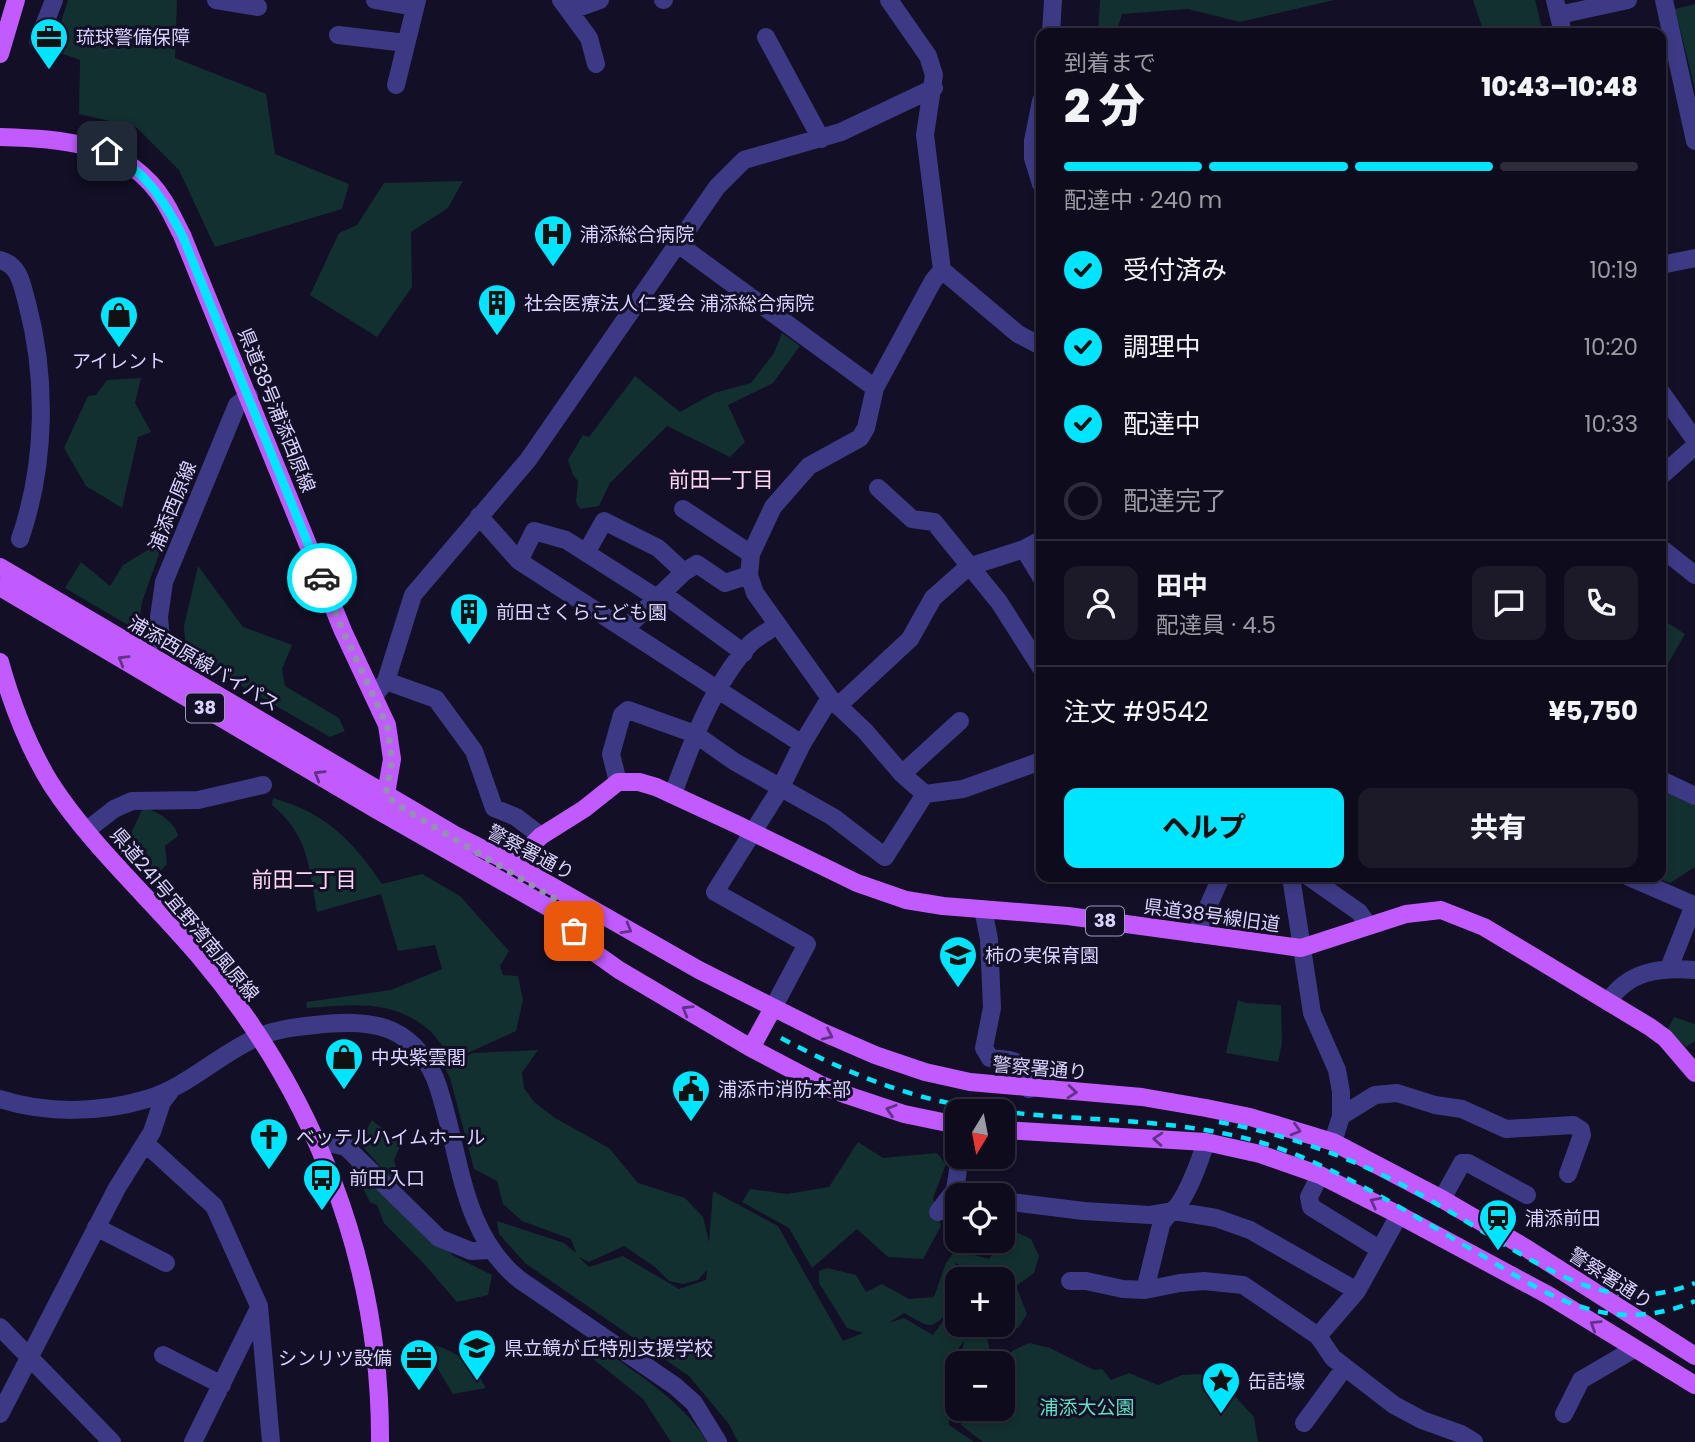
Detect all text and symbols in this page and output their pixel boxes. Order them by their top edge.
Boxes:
office icon: 琉球警備保障 [28,16,70,71]
place label: 琉球警備保障 [76,24,190,51]
text: 到着まで [1064,47,1156,79]
text: 10:43–10:48 [1481,69,1638,105]
text: 2 分 [1064,74,1145,138]
pin [77,121,137,181]
icon: home [88,132,126,170]
text: 配達中 · 240 m [1064,184,1222,216]
hospital icon: 浦添総合病院 [532,213,574,268]
place label: 浦添総合病院 [580,221,694,248]
icon: check [1064,251,1102,289]
text: 受付済み [1123,252,1227,288]
text: 10:19 [1589,254,1638,286]
building icon: 社会医療法人仁愛会 浦添総合病院 [476,282,518,337]
place label: 社会医療法人仁愛会 浦添総合病院 [524,290,814,317]
shop icon: アイレント [98,294,140,349]
street label: 県道38号浦添西原線 [231,324,322,496]
icon: check [1064,328,1102,366]
text: 調理中 [1123,329,1201,365]
text: 10:20 [1584,331,1638,363]
place label: アイレント [72,348,166,375]
icon: check [1064,405,1102,443]
text: 配達中 [1123,406,1201,442]
text: 10:33 [1584,408,1638,440]
street label: 浦添西原線 [142,457,203,555]
district label: 前田一丁目 [669,465,774,494]
text: 配達完了 [1123,483,1227,519]
courier [287,543,357,613]
icon: car [303,559,341,597]
button: person [1064,566,1138,640]
button: chat [1472,566,1546,640]
button: phone [1564,566,1638,640]
text: 田中 [1156,568,1208,604]
building icon: 前田さくらこども園 [448,591,490,646]
place label: 前田さくらこども園 [496,599,667,626]
street label: 浦添西原線バイパス [123,609,284,718]
text: 配達員 · 4.5 [1156,609,1276,641]
one-way arrow [117,655,130,668]
text: ¥5,750 [1548,693,1638,729]
road number: 38 [186,694,224,722]
text: 注文 #9542 [1064,694,1209,730]
one-way arrow [313,771,326,784]
button: ヘルプ [1064,788,1344,868]
button: 共有 [1358,788,1638,868]
street label: 警察署通り [482,818,579,887]
street label: 県道241号宜野湾南風原線 [104,822,265,1007]
district label: 前田二丁目 [252,865,357,894]
street label: 県道38号線旧道 [1142,893,1282,938]
pin [544,901,604,961]
road number: 38 [1086,906,1124,936]
icon: bag [555,912,593,950]
one-way arrow [620,921,633,934]
school or university icon: 柿の実保育園 [937,934,979,989]
place label: 柿の実保育園 [985,942,1099,969]
one-way arrow [682,1006,695,1019]
one-way arrow [821,1027,833,1041]
shop icon: 中央紫雲閣 [323,1036,365,1091]
place label: 中央紫雲閣 [371,1044,466,1071]
street label: 警察署通り [991,1051,1088,1086]
public building icon: 浦添市消防本部 [670,1068,712,1123]
place label: 浦添市消防本部 [718,1076,851,1103]
one-way arrow [1067,1084,1078,1099]
north arrow [945,1099,1015,1169]
map controls [945,1099,1015,1421]
one-way arrow [885,1104,897,1118]
church icon: ベッテルハイムホール [248,1116,290,1171]
one-way arrow [1289,1122,1301,1137]
place label: ベッテルハイムホール [296,1124,485,1151]
one-way arrow [1153,1132,1164,1147]
bus stop icon: 前田入口 [301,1157,343,1212]
place label: 前田入口 [349,1165,425,1192]
button: locate [945,1183,1015,1253]
one-way arrow [1370,1197,1382,1211]
station icon: 浦添前田 [1477,1197,1519,1252]
place label: 浦添前田 [1525,1205,1601,1232]
street label: 警察署通り [1564,1241,1658,1316]
button: + [945,1267,1015,1337]
one-way arrow [1589,1320,1602,1333]
school or university icon: 県立鏡が丘特別支援学校 [456,1327,498,1382]
place label: 県立鏡が丘特別支援学校 [504,1335,713,1362]
office icon: シンリツ設備 [398,1337,440,1392]
place label: シンリツ設備 [278,1345,392,1372]
button: − [945,1351,1015,1421]
place icon: 缶詰壕 [1200,1360,1242,1415]
place label: 缶詰壕 [1248,1368,1305,1395]
park label: 浦添大公園 [1039,1394,1135,1421]

